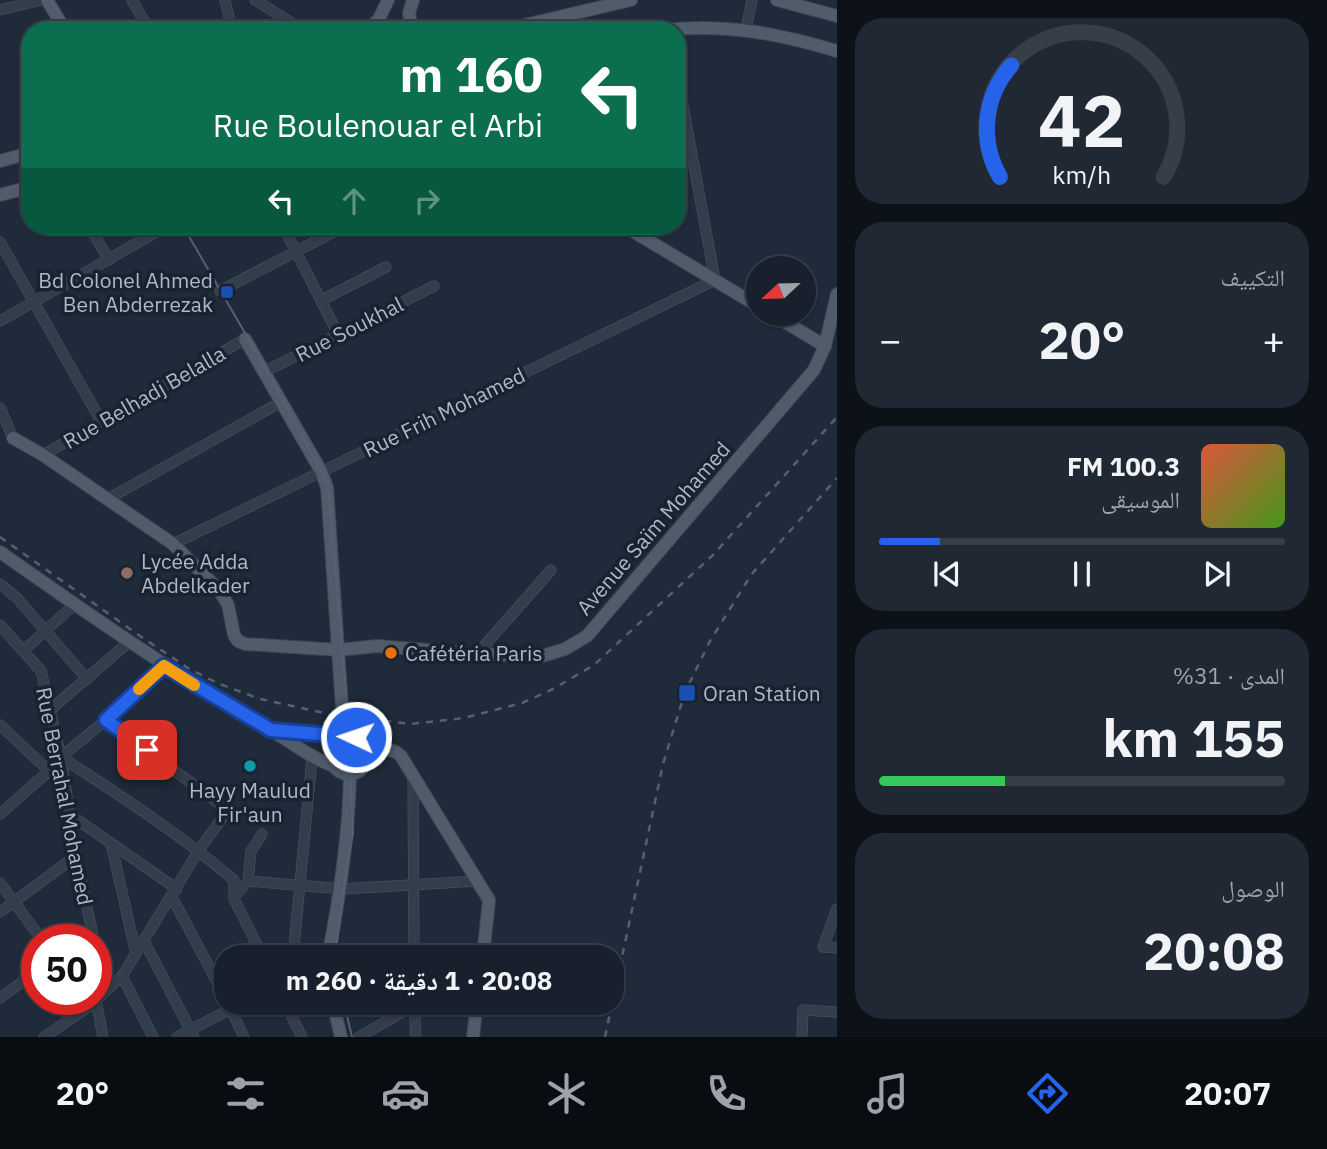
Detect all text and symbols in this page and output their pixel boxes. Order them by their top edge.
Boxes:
text: 160 m [399,42,543,105]
icon: left [567,49,658,140]
text: 42 [1038,72,1126,167]
text: Rue Boulenouar el Arbi [213,104,543,146]
text: km/h [1053,158,1111,191]
icon: left [262,182,300,220]
icon: ahead [335,182,373,220]
icon: right [408,182,446,220]
north arrow [746,256,816,326]
map controls [746,256,816,326]
text: التكييف [1220,262,1285,292]
place label: Bd Colonel Ahmed Ben Abderrezak [38,266,213,318]
marker: Bd Colonel Ahmed Ben Abderrezak [219,284,235,300]
street label: Rue Soukhal [290,290,408,368]
text: 20° [1039,306,1125,373]
text: − [879,315,902,364]
text: + [1262,315,1285,364]
street label: Rue Belhadj Belalla [58,339,230,455]
street label: Rue Frih Mohamed [358,361,530,463]
street label: Avenue Saïm Mohamed [570,435,736,621]
text: 100.3 FM [1067,449,1180,483]
text: الموسيقى [1101,484,1180,514]
place label: Lycée Adda Abdelkader [141,547,250,599]
icon: previous [928,555,966,593]
icon: pause [1063,555,1101,593]
icon: next [1198,555,1236,593]
marker: Lycée Adda Abdelkader [119,565,135,581]
place label: Cafétéria Paris [405,639,542,667]
marker: Cafétéria Paris [383,645,399,661]
text: المدى · 31% [1173,660,1285,690]
place label: Oran Station [703,679,821,707]
marker: Oran Station [677,683,697,703]
street label: Rue Berrahal Mohamed [30,685,100,907]
position arrow [319,700,393,774]
text: 155 km [1103,704,1285,771]
pin [117,720,177,780]
icon: arrive [128,731,166,769]
marker: Hayy Maulud Fir'aun [242,758,258,774]
place label: Hayy Maulud Fir'aun [189,776,311,828]
text: الوصول [1221,873,1285,903]
text: 20:08 [1143,917,1285,984]
speed limit sign: 50 [21,924,112,1015]
text: 20:08 · 1 دقيقة · 260 m [286,963,552,997]
icon: filters [221,1069,270,1118]
icon: car [381,1069,430,1118]
icon: climate [542,1069,591,1118]
icon: phone [702,1069,751,1118]
icon: music [863,1069,912,1118]
icon: directions [1023,1069,1072,1118]
text: 20° [56,1072,109,1114]
text: 20:07 [1184,1072,1271,1114]

